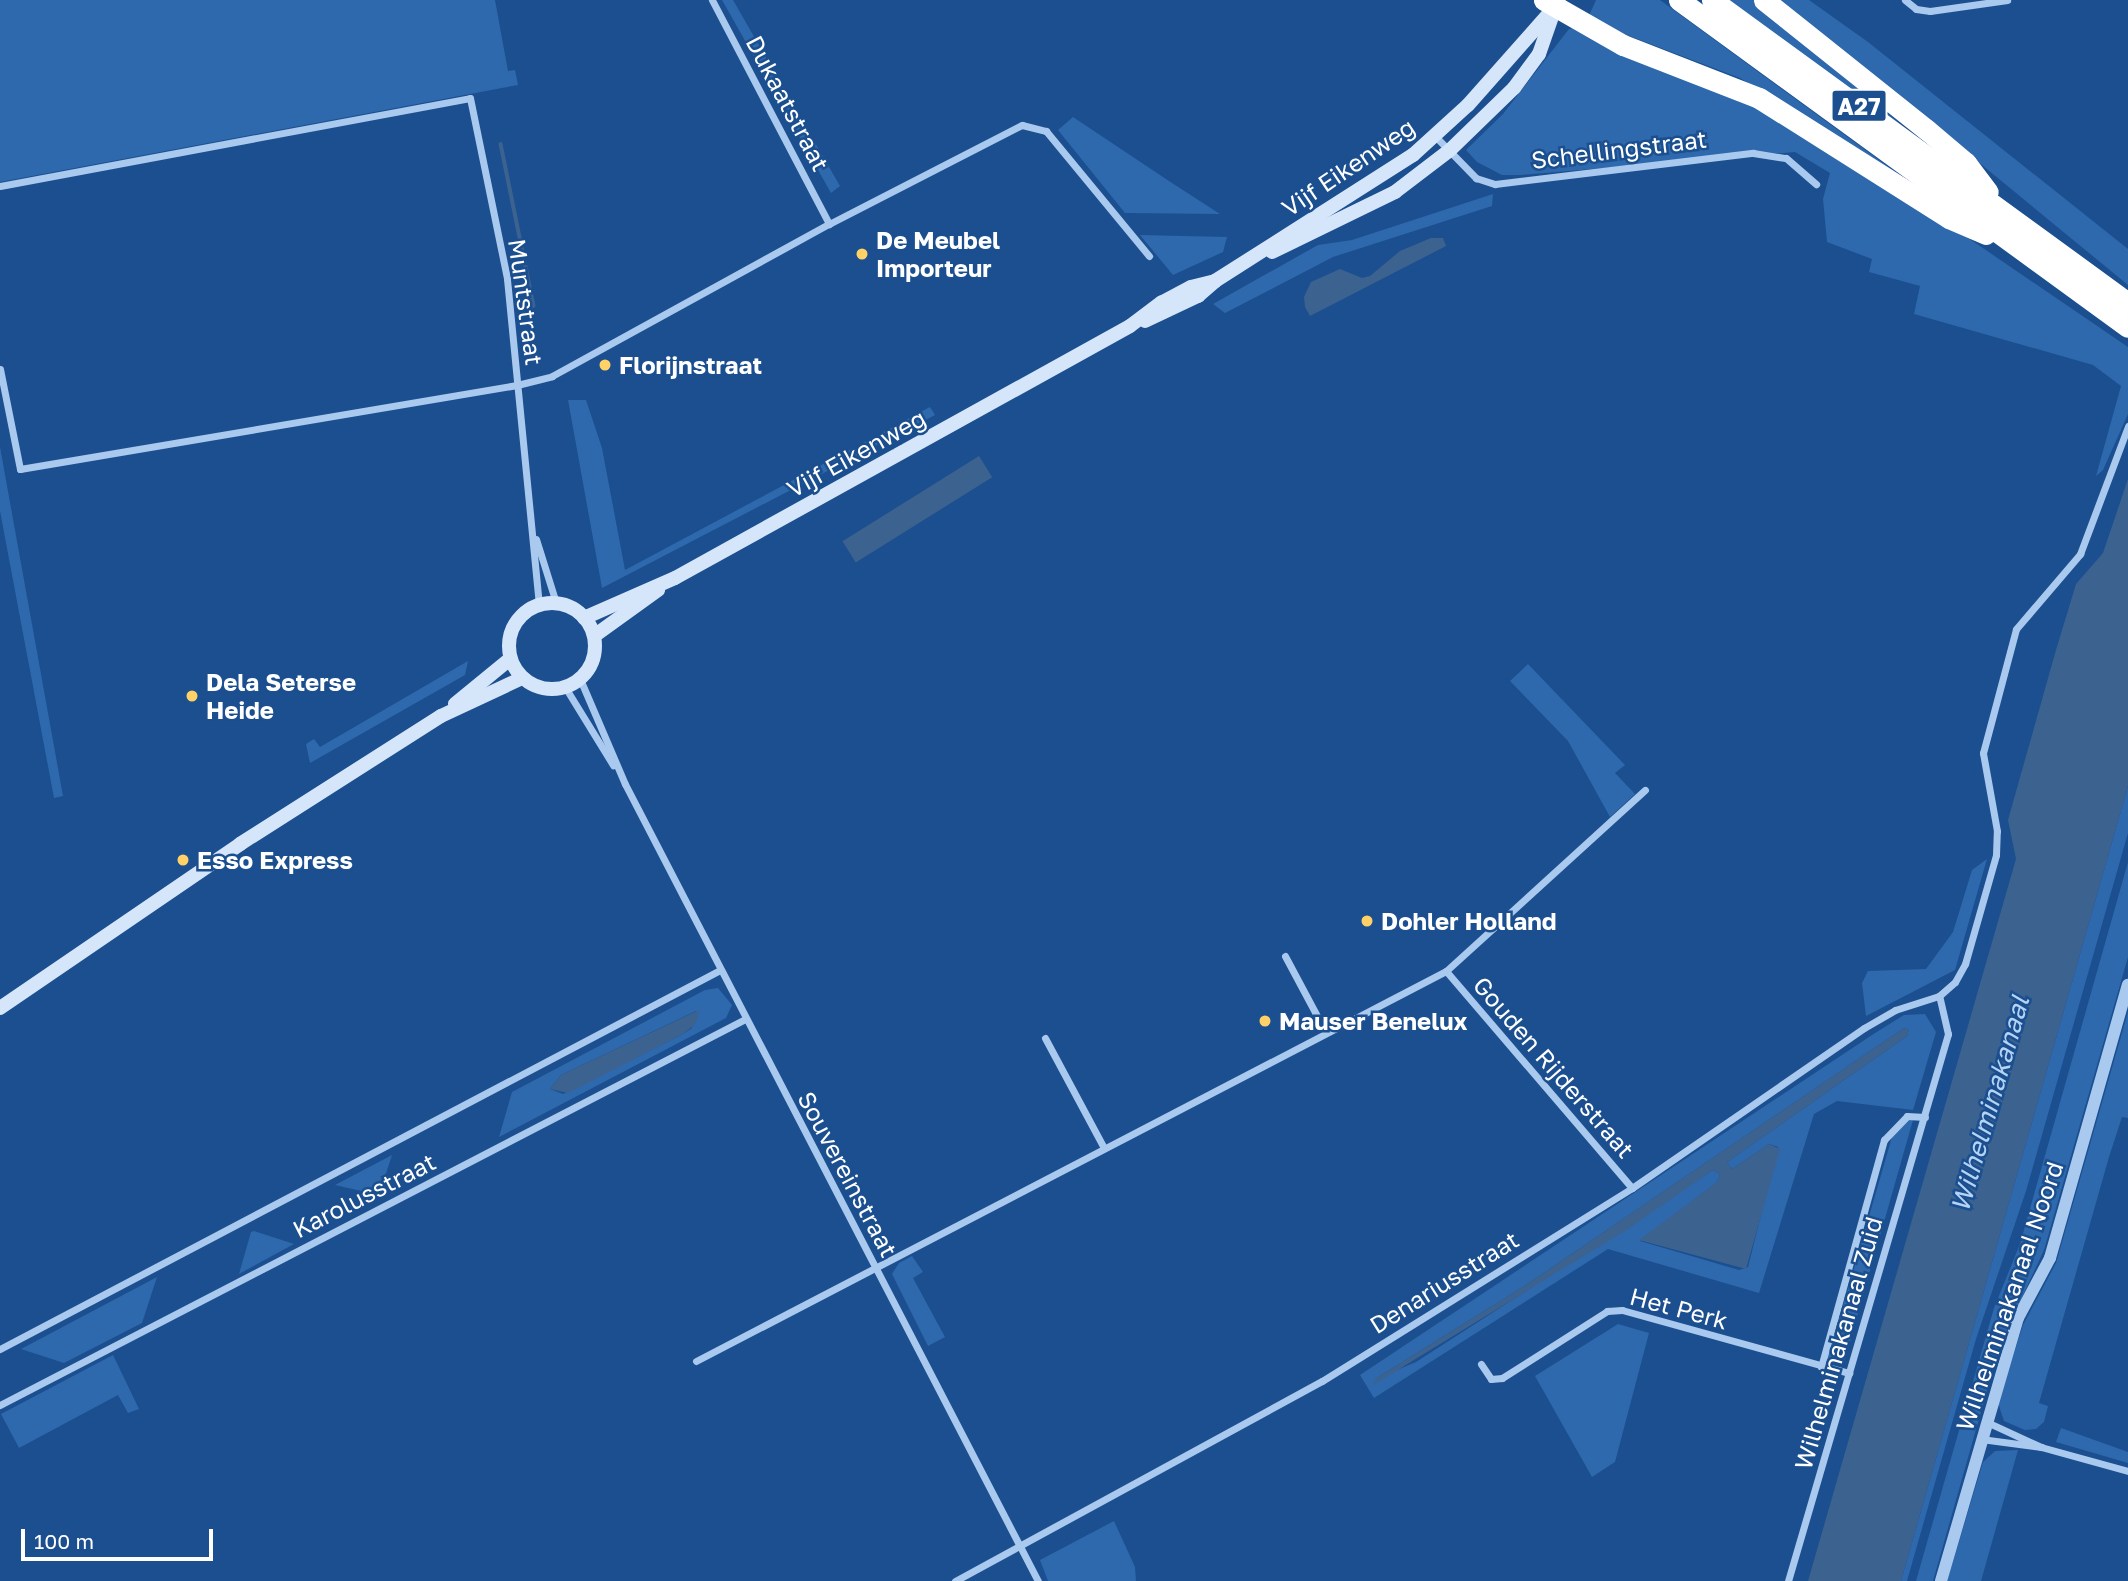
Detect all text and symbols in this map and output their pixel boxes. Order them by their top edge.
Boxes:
street label: Dukaatstraat [740,30,836,176]
road number: A27 [1829,86,1889,125]
street label: Vijf Eikenweg [1276,112,1420,222]
street label: Schellingstraat [1530,124,1708,174]
place label: De Meubel Importeur [876,226,1000,282]
street label: Muntstraat [503,237,549,367]
marker: De Meubel Importeur [854,246,870,262]
place label: Florijnstraat [619,351,762,379]
marker: Florijnstraat [597,357,613,373]
street label: Vijf Eikenweg [782,403,930,503]
place label: Dela Seterse Heide [206,668,356,724]
marker: Dela Seterse Heide [184,688,200,704]
place label: Esso Express [197,846,353,874]
marker: Esso Express [175,852,191,868]
place label: Dohler Holland [1381,907,1556,935]
marker: Dohler Holland [1359,913,1375,929]
street label: Gouden Rijderstraat [1468,971,1640,1163]
water label: Wilhelminakanaal [1944,992,2036,1216]
place label: Mauser Benelux [1279,1007,1468,1035]
marker: Mauser Benelux [1257,1013,1273,1029]
street label: Souvereinstraat [792,1086,904,1262]
street label: Karolusstraat [288,1147,440,1243]
street label: Wilhelminakanaal Noord [1949,1158,2069,1434]
street label: Wilhelminakanaal Zuid [1788,1213,1888,1473]
street label: Denariusstraat [1364,1225,1524,1339]
street label: Het Perk [1627,1281,1731,1335]
scale bar [24,1514,217,1558]
text: 100 m [34,1528,94,1554]

